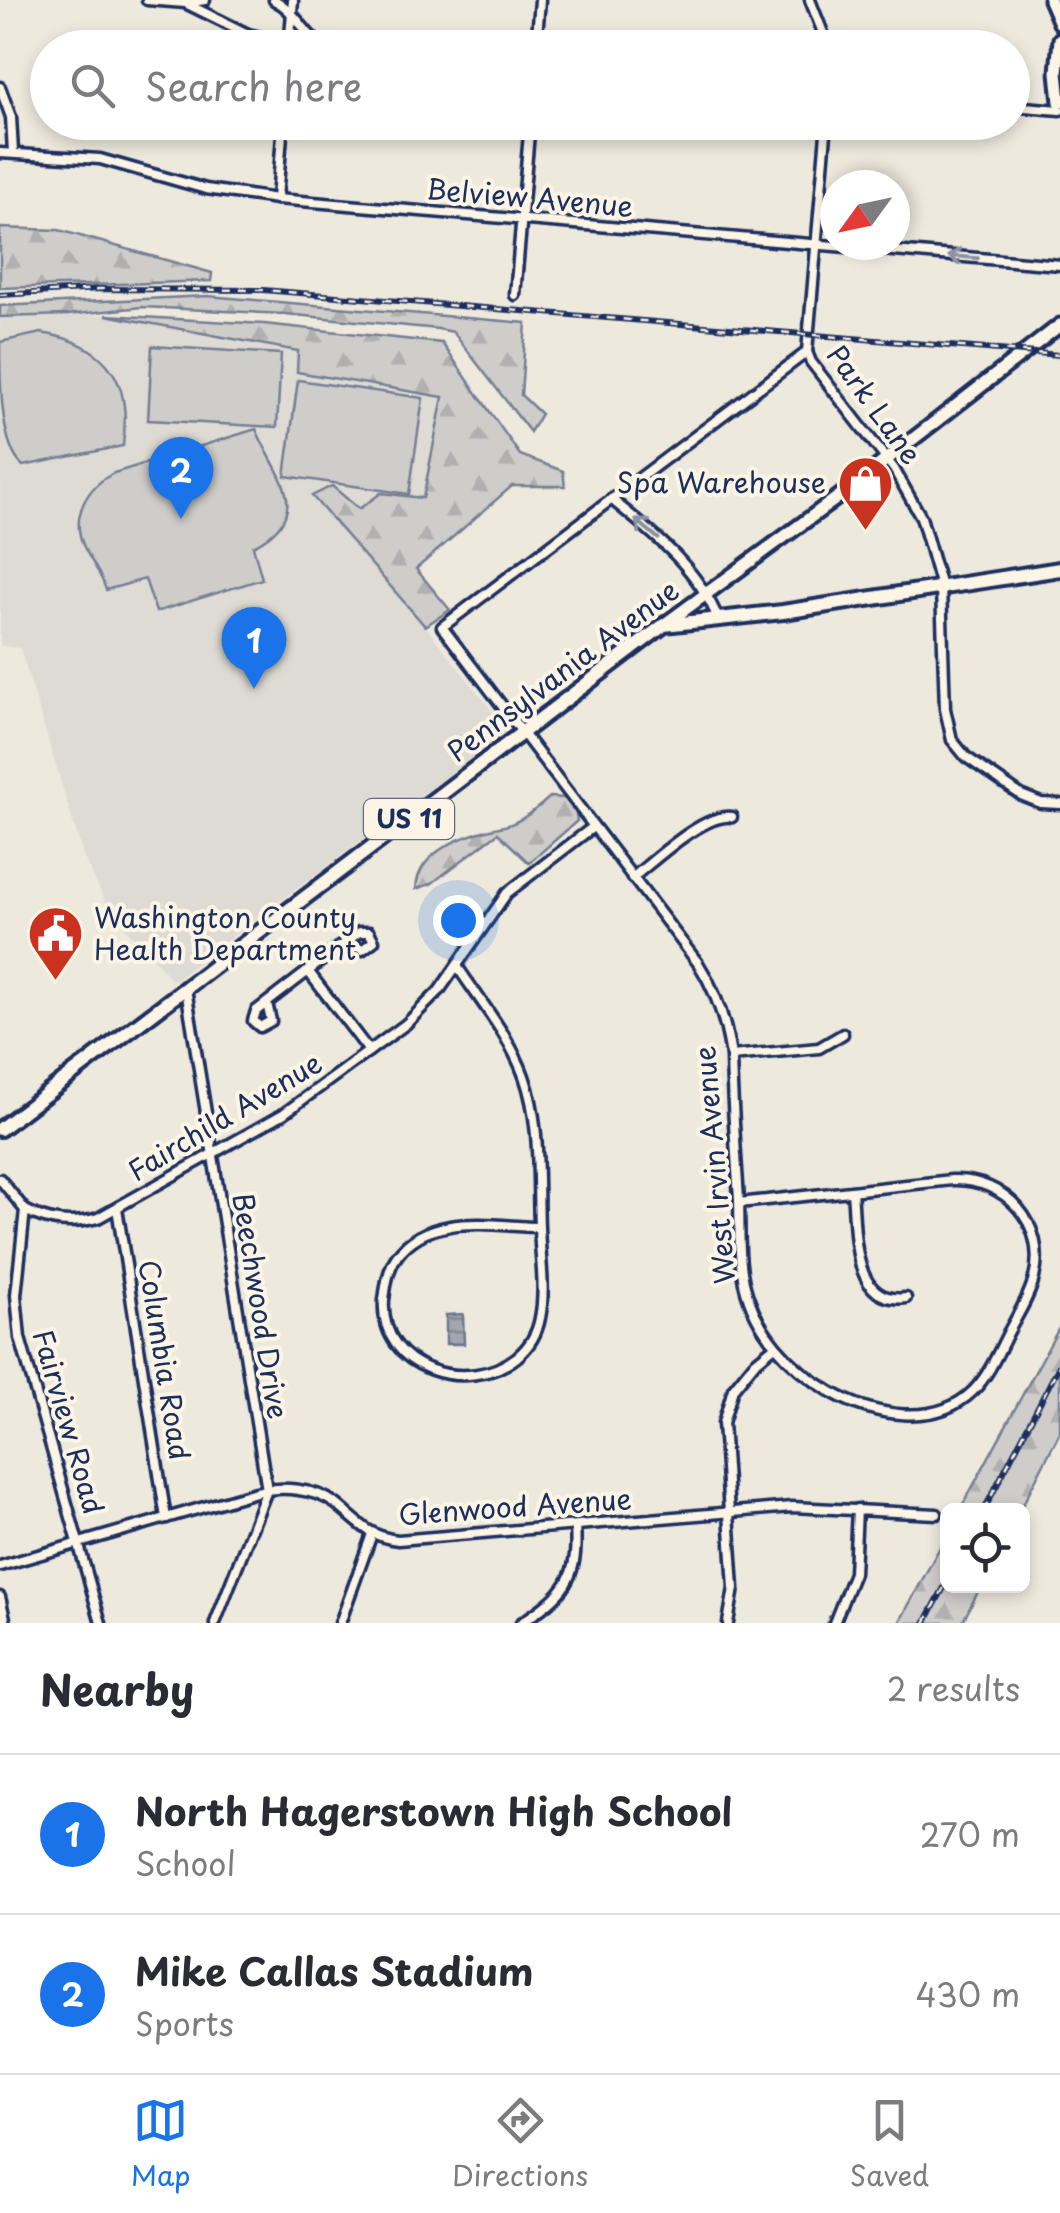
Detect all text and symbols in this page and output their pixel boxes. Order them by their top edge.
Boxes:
search box [30,30,1030,140]
text: Search here [145,57,362,114]
icon: search [65,58,120,113]
street label: Belview Avenue [425,166,635,227]
north arrow [820,170,910,260]
one-way arrow [947,247,979,266]
street label: Park Lane [817,335,933,473]
pin: 2 [148,436,214,519]
shop icon: Spa Warehouse [835,453,895,532]
place label: Spa Warehouse [617,460,826,503]
one-way arrow [635,518,661,540]
street label: Pennsylvania Avenue [437,568,687,771]
pin: 1 [222,606,286,689]
road number: US 11 [364,799,454,839]
place label: Washington County Health Department [94,895,356,970]
your location [433,895,484,946]
public building icon: Washington County Health Department [25,904,85,983]
street label: Fairchild Avenue [119,1041,330,1191]
street label: West Irvin Avenue [682,1044,745,1286]
street label: Beechwood Drive [222,1190,301,1422]
street label: Columbia Road [128,1257,203,1463]
street label: Fairview Road [23,1324,116,1519]
street label: Glenwood Avenue [397,1476,633,1535]
map controls [940,1503,1030,1593]
button: locate [940,1503,1030,1593]
text: Nearby [40,1657,194,1720]
text: 2 results [887,1664,1020,1712]
text: North Hagerstown High School [135,1782,732,1839]
text: 1 [65,1810,80,1858]
text: 270 m [920,1810,1020,1858]
text: School [135,1839,236,1887]
text: Mike Callas Stadium [135,1942,533,1999]
text: 2 [61,1970,84,2018]
text: 430 m [915,1970,1020,2018]
text: Sports [135,1999,234,2047]
tab: Map [131,2093,191,2196]
tab: Directions [452,2093,588,2196]
tab: Saved [850,2093,929,2196]

